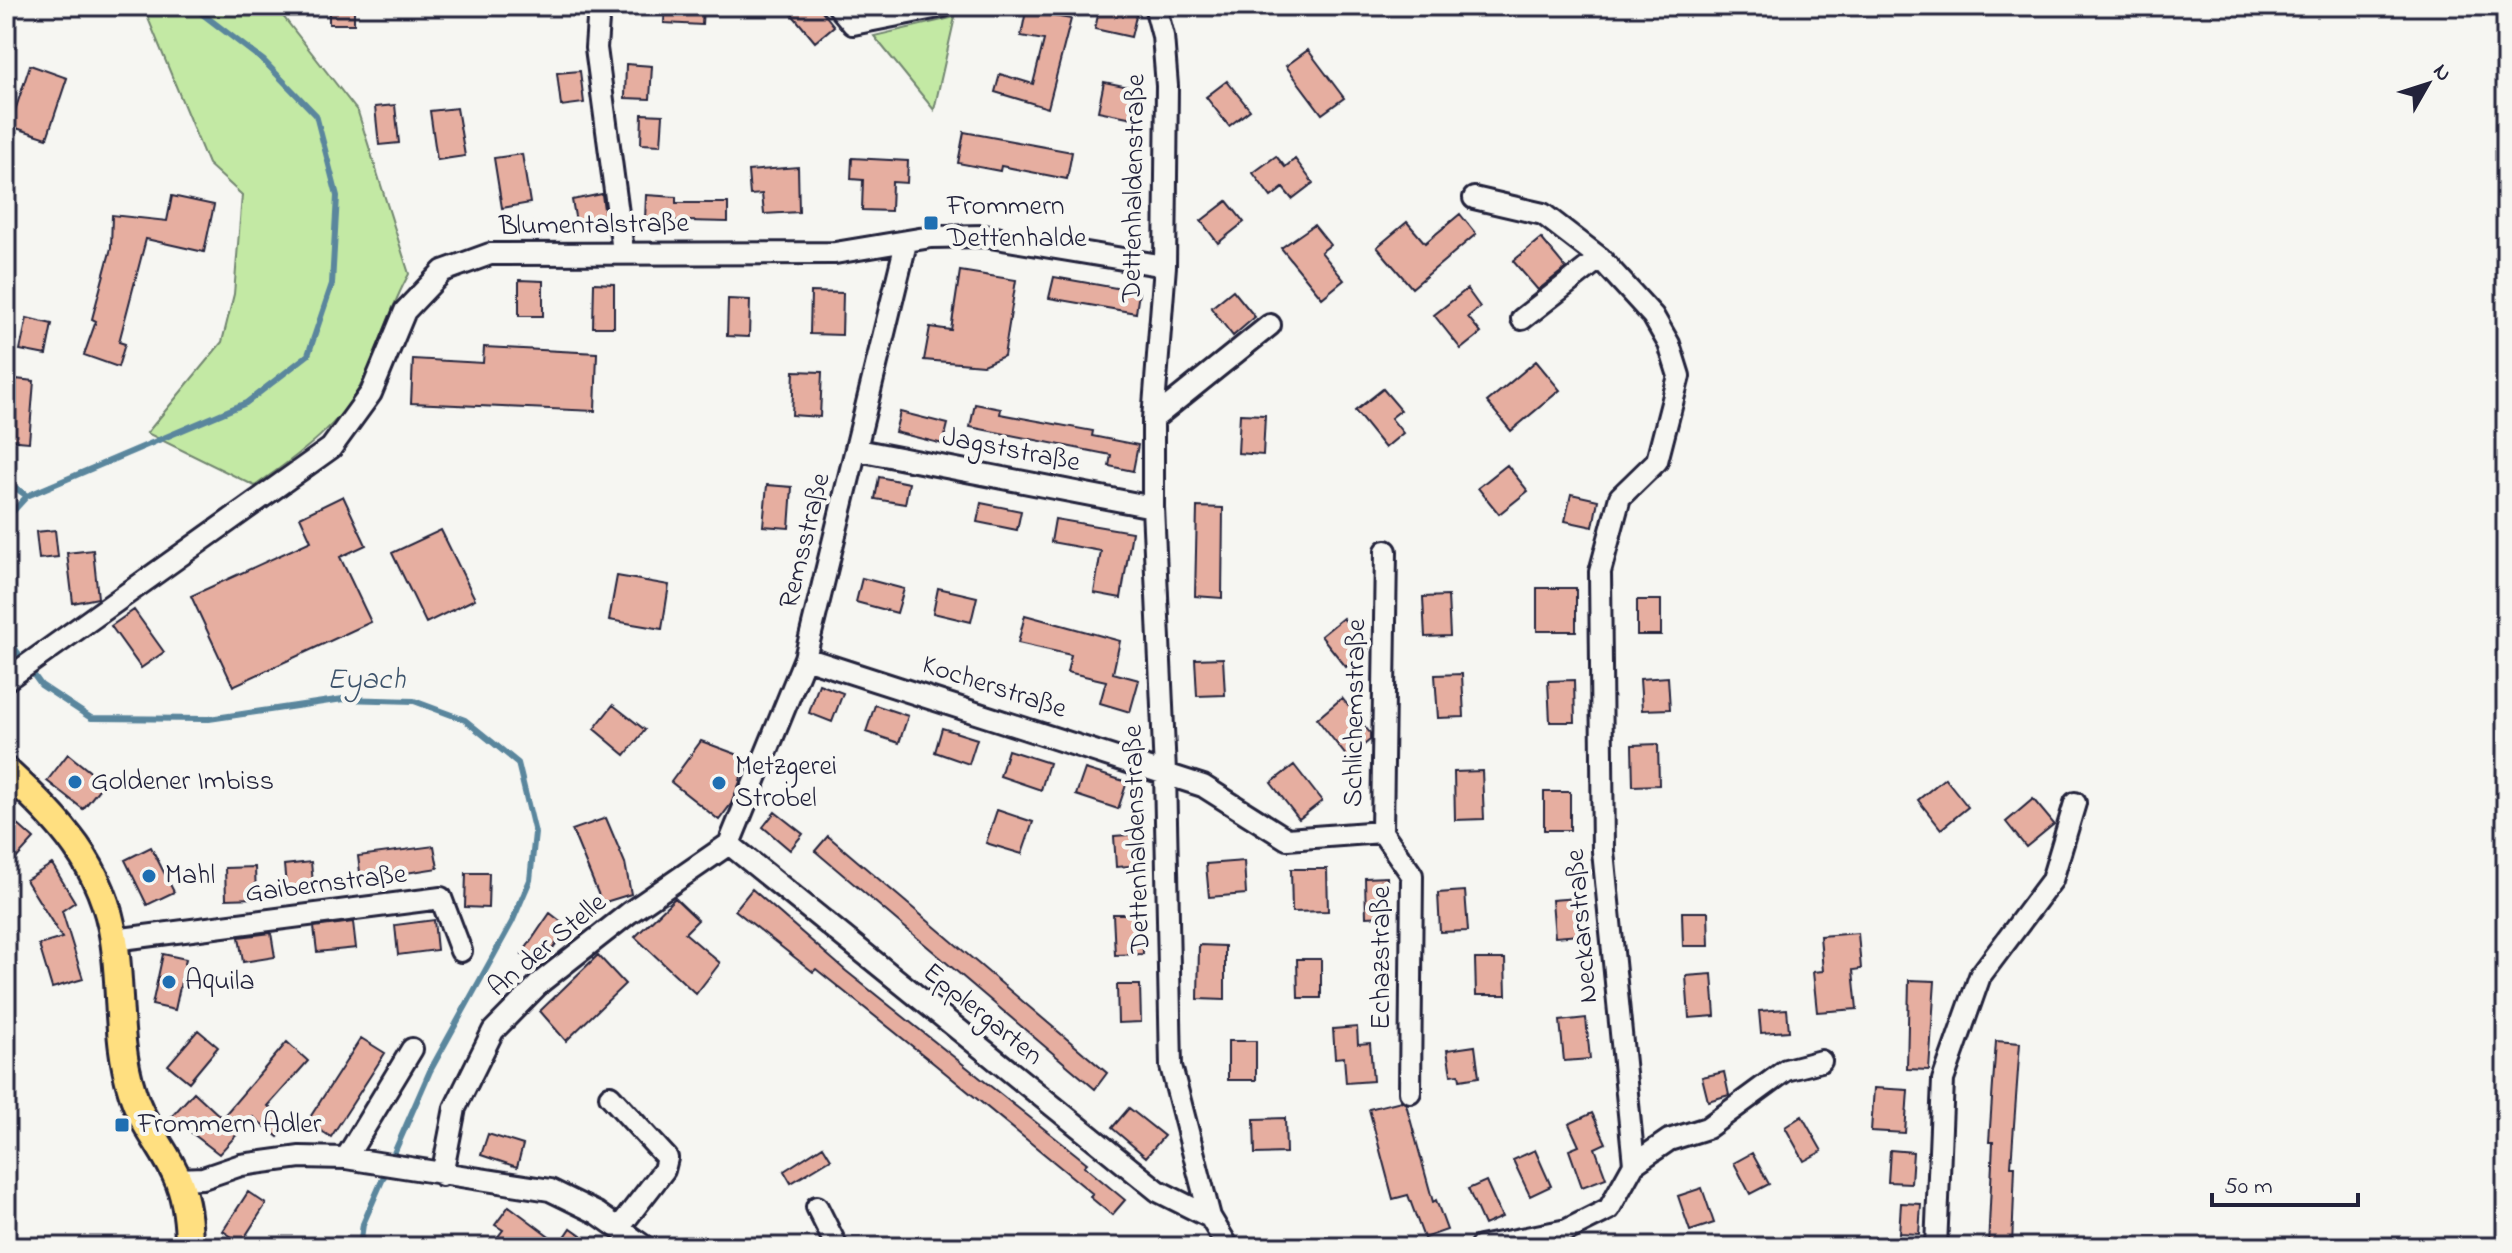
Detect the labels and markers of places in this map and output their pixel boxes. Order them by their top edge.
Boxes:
place label: Frommern Dettenhalde [946,187,1087,260]
marker: Frommern Dettenhalde [922,214,940,232]
place label: Metzgerei Strobel [735,747,837,820]
place label: Goldener Imbiss [91,762,274,803]
marker: Goldener Imbiss [66,773,84,791]
marker: Metzgerei Strobel [710,774,728,792]
place label: Mahl [165,856,215,897]
marker: Mahl [140,867,158,885]
place label: Aquila [185,962,255,1003]
marker: Aquila [160,973,178,991]
place label: Frommern Adler [137,1105,322,1146]
marker: Frommern Adler [113,1116,131,1134]

